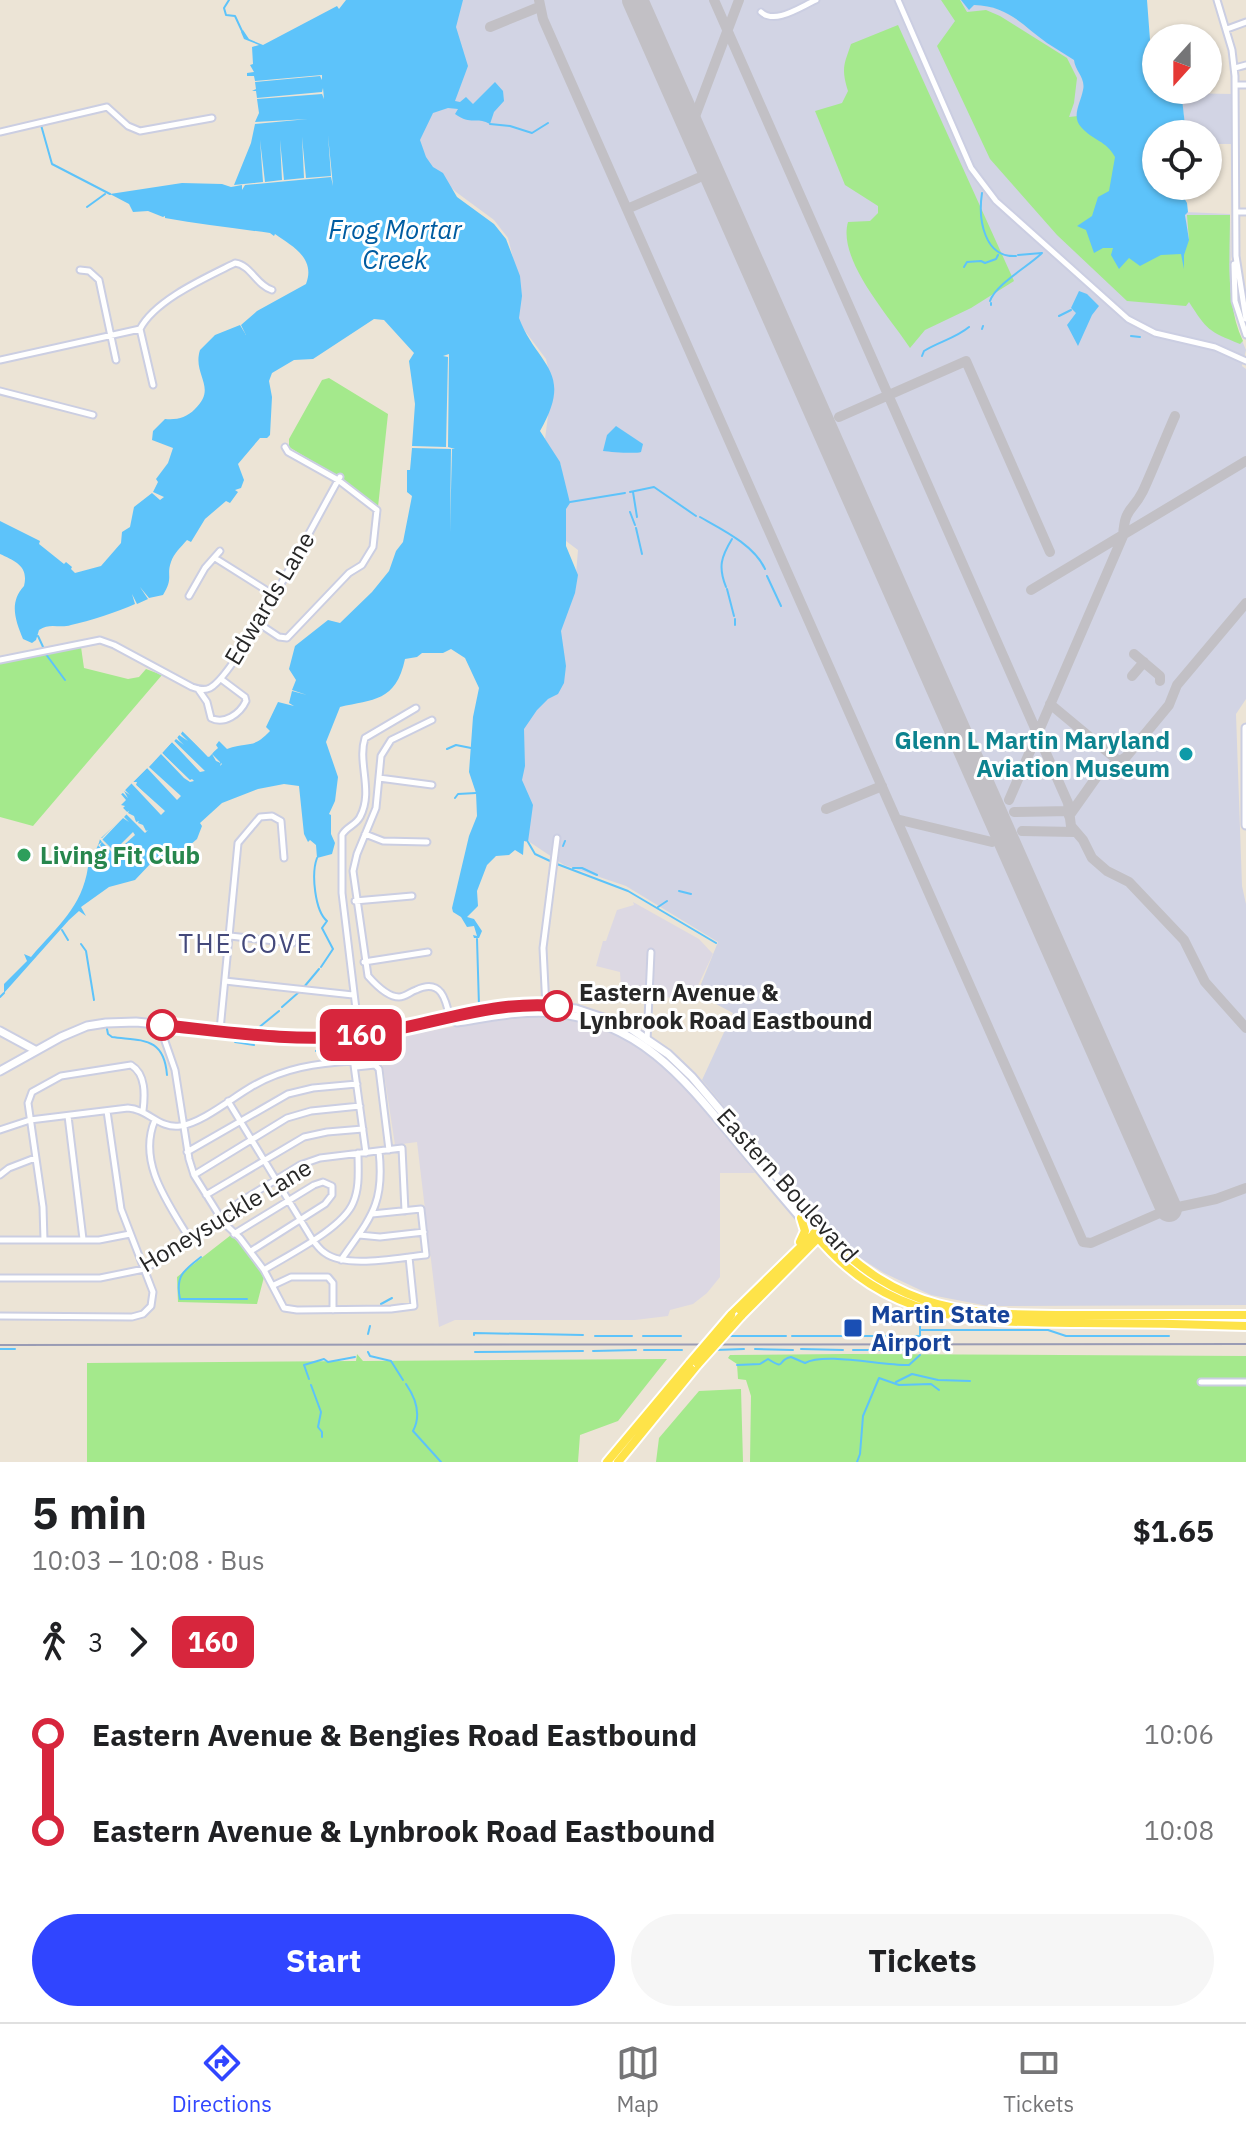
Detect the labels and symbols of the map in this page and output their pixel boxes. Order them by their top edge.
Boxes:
north arrow [1142,24,1222,104]
water label: Frog Mortar Creek [328,212,463,276]
street label: Edwards Lane [217,525,321,671]
place label: Glenn L Martin Maryland Aviation Museum [894,724,1170,784]
marker: Glenn L Martin Maryland Aviation Museum [1177,745,1195,763]
place label: Living Fit Club [40,839,200,871]
marker: Living Fit Club [15,846,33,864]
district label: THE COVE [178,926,314,960]
place label: Eastern Avenue & Lynbrook Road Eastbound [579,976,873,1036]
marker: Eastern Avenue & Lynbrook Road Eastbound [542,991,572,1021]
line badge: 160 [315,1009,407,1061]
unlabelled marker [147,1010,177,1040]
street label: Eastern Boulevard [710,1101,866,1269]
street label: Honeysuckle Lane [133,1151,317,1279]
place label: Martin State Airport [871,1298,1010,1358]
marker: Martin State Airport [842,1317,864,1339]

